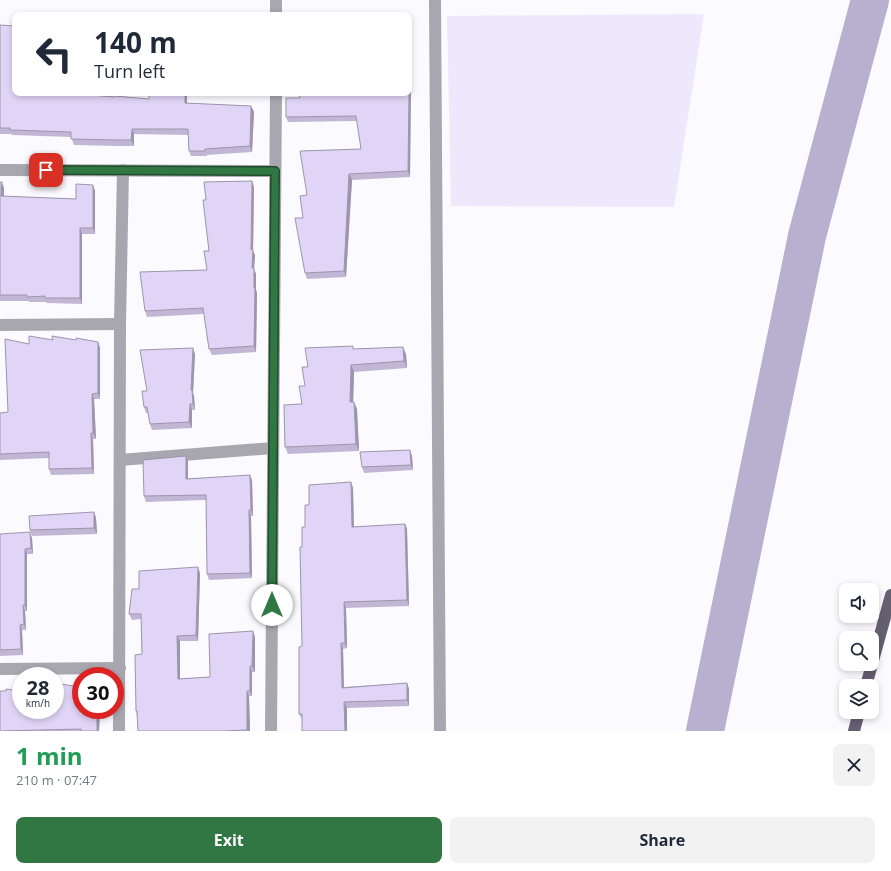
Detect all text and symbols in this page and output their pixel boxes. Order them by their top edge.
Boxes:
text: 140 m [94,23,177,61]
icon: left [28,28,80,80]
text: Turn left [94,59,165,83]
pin [29,153,63,187]
icon: arrive [35,159,57,181]
map controls [839,583,879,719]
button: sound [839,583,879,623]
position arrow [251,584,293,626]
button: search [839,631,879,671]
speed limit sign: 30 [72,667,124,719]
text: 28 [27,674,49,701]
button: layers [839,679,879,719]
text: km/h [26,696,50,710]
text: 1 min [16,739,83,772]
button: close [833,744,875,786]
text: 210 m · 07:47 [16,771,97,789]
button: Exit [16,817,442,863]
button: Share [450,817,875,863]

